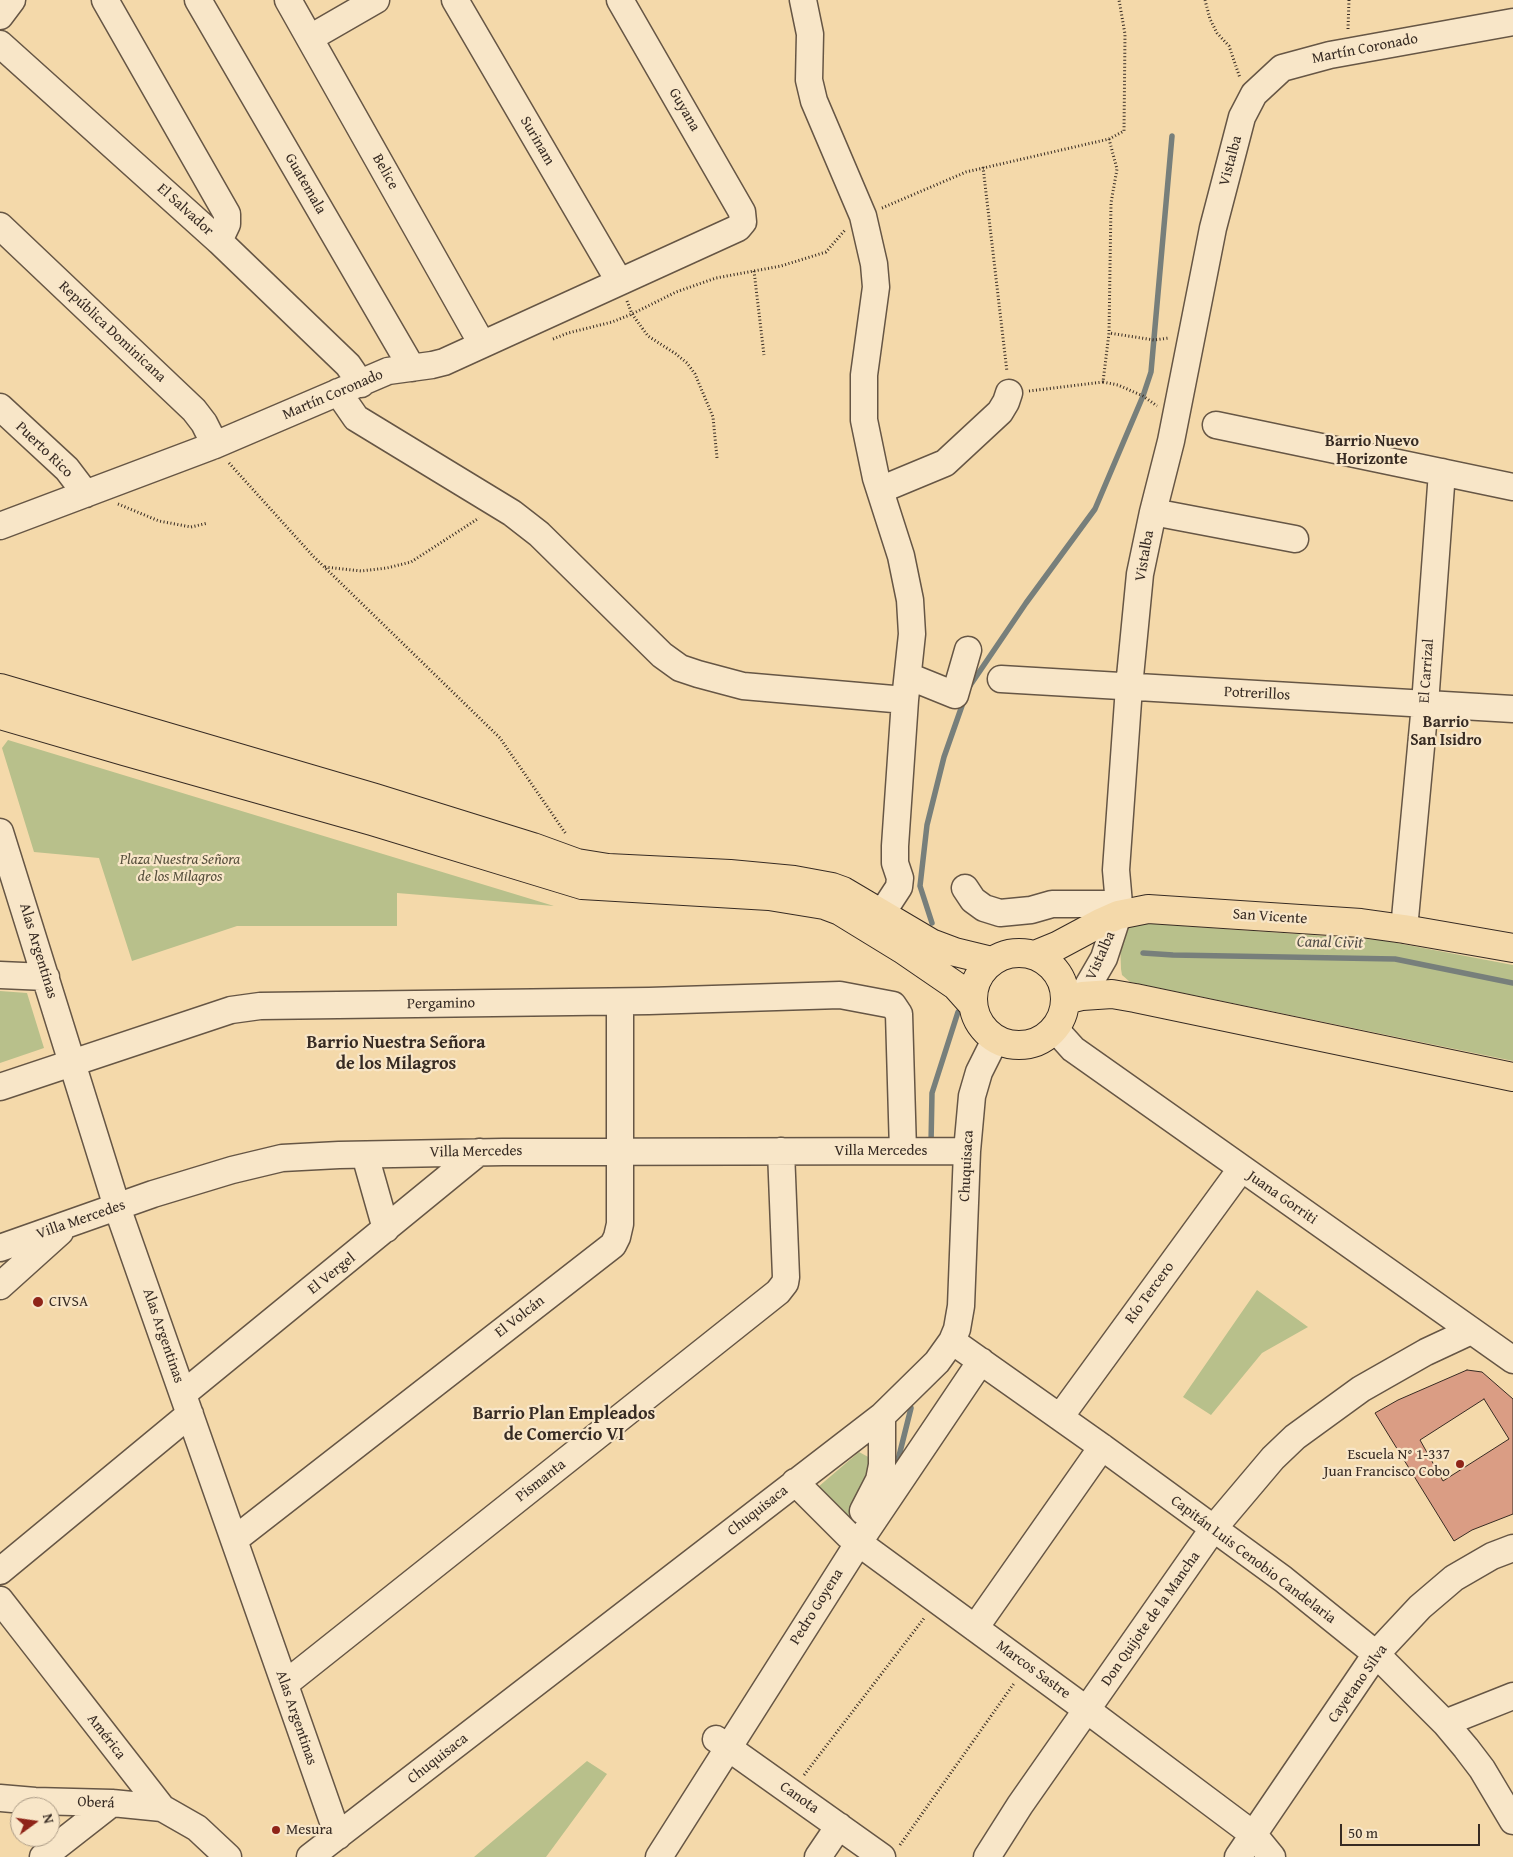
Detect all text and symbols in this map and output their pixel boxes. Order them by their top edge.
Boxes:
street label: Martín Coronado [1311,30,1419,68]
street label: Guyana [665,85,703,135]
street label: Surinam [516,113,558,169]
street label: Vistalba [1216,134,1246,188]
street label: Guatemala [280,150,330,218]
street label: Belice [368,151,402,193]
street label: El Salvador [153,180,217,240]
street label: República Dominicana [55,278,169,386]
street label: Martín Coronado [280,366,386,424]
street label: Puerto Rico [12,418,76,482]
district label: Barrio Nuevo Horizonte [1325,432,1419,470]
street label: Vistalba [1132,529,1158,583]
street label: El Carrizal [1416,638,1438,704]
street label: Potrerillos [1223,683,1291,705]
district label: Barrio San Isidro [1410,713,1482,751]
park label: Plaza Nuestra Señora de los Milagros [120,851,240,886]
street label: Alas Argentinas [15,901,61,1001]
street label: San Vicente [1232,905,1308,929]
street label: Vistalba [1082,929,1120,983]
water label: Canal Civit [1297,933,1363,953]
street label: Pergamino [407,994,475,1014]
district label: Barrio Nuestra Señora de los Milagros [307,1032,485,1074]
street label: Chuquisaca [956,1130,978,1202]
street label: Villa Mercedes [429,1142,523,1162]
street label: Villa Mercedes [835,1142,927,1160]
street label: Juana Gorriti [1244,1167,1320,1229]
street label: Villa Mercedes [34,1196,128,1244]
street label: El Vergel [305,1249,359,1299]
street label: Río Tercero [1122,1259,1178,1327]
street label: Alas Argentinas [138,1286,188,1386]
street label: El Volcán [492,1292,548,1342]
place label: CIVSA [49,1293,88,1311]
marker: CIVSA [31,1295,45,1309]
district label: Barrio Plan Empleados de Comercio VI [473,1403,655,1446]
place label: Escuela N° 1-337 Juan Francisco Cobo [1324,1446,1450,1481]
street label: Pismanta [512,1456,570,1506]
marker: Escuela N° 1-337 Juan Francisco Cobo [1454,1458,1466,1470]
street label: Chuquisaca [724,1482,792,1540]
street label: Capitán Luis Cenobio Candelaria [1167,1492,1339,1628]
street label: Don Quijote de la Mancha [1098,1548,1204,1690]
street label: Pedro Goyena [787,1566,847,1648]
street label: Marcos Sastre [992,1637,1074,1703]
street label: Cayetano Silva [1324,1641,1392,1727]
street label: Alas Argentinas [271,1668,321,1768]
street label: América [83,1711,129,1763]
street label: Chuquisaca [404,1730,472,1788]
street label: Canota [776,1778,822,1818]
street label: Oberá [77,1793,115,1813]
north arrow [10,1797,60,1847]
text: N [38,1812,59,1826]
scale bar [1343,1814,1483,1846]
place label: Mesura [286,1821,333,1839]
text: 50 m [1348,1822,1378,1843]
marker: Mesura [270,1824,282,1836]

